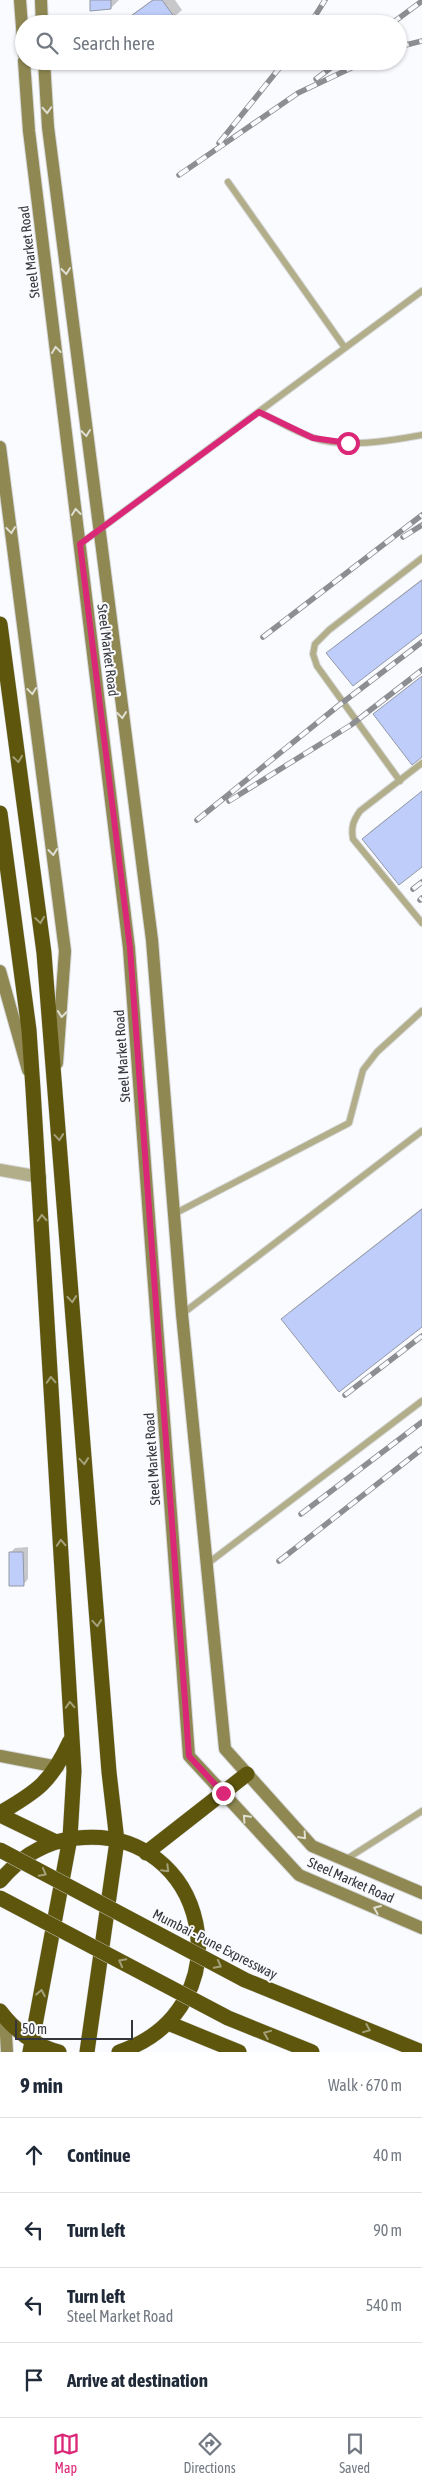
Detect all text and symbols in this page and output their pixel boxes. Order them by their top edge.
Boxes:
search box [15,15,407,70]
icon: search [33,29,61,57]
text: Search here [73,32,155,54]
one-way arrow [42,106,53,114]
street label: Steel Market Road [15,205,43,299]
one-way arrow [60,268,71,276]
one-way arrow [51,346,62,354]
one-way arrow [80,429,91,437]
route start [337,432,360,455]
one-way arrow [71,507,82,515]
one-way arrow [5,526,16,534]
street label: Steel Market Road [94,603,122,697]
one-way arrow [26,688,37,696]
one-way arrow [116,712,127,720]
one-way arrow [12,756,23,764]
one-way arrow [47,849,58,857]
one-way arrow [34,917,45,925]
street label: Steel Market Road [111,1009,133,1103]
one-way arrow [57,1010,68,1018]
one-way arrow [53,1133,64,1141]
one-way arrow [37,1214,48,1222]
one-way arrow [66,1295,77,1303]
one-way arrow [46,1376,57,1384]
street label: Steel Market Road [141,1412,163,1506]
one-way arrow [79,1457,90,1465]
one-way arrow [55,1538,66,1546]
one-way arrow [92,1619,103,1627]
one-way arrow [64,1701,75,1709]
route end [212,1782,235,1805]
one-way arrow [243,1815,252,1824]
one-way arrow [297,1831,306,1840]
street label: Steel Market Road [305,1854,397,1906]
one-way arrow [160,1863,169,1872]
one-way arrow [38,1867,47,1877]
one-way arrow [373,1904,382,1915]
street label: Mumbai - Pune Expressway [150,1906,280,1982]
one-way arrow [118,1958,127,1968]
one-way arrow [213,1959,222,1969]
one-way arrow [35,1988,45,1997]
scale bar [15,2017,132,2040]
text: 50 m [22,2021,47,2037]
one-way arrow [362,2023,371,2034]
one-way arrow [263,2029,272,2040]
text: 9 min [20,2073,63,2097]
text: Walk · 670 m [328,2076,402,2094]
icon: ahead [20,2141,48,2169]
text: Continue [67,2144,131,2166]
text: 40 m [373,2146,402,2164]
icon: left [20,2216,48,2244]
text: Turn left [67,2219,125,2241]
text: 90 m [373,2221,402,2239]
text: Turn left [67,2285,125,2307]
icon: left [20,2291,48,2319]
text: 540 m [366,2296,402,2314]
text: Steel Market Road [67,2307,173,2325]
icon: arrive [20,2366,48,2394]
text: Arrive at destination [67,2369,208,2391]
tab: Map [52,2430,80,2476]
tab: Directions [183,2430,236,2476]
tab: Saved [339,2430,370,2476]

